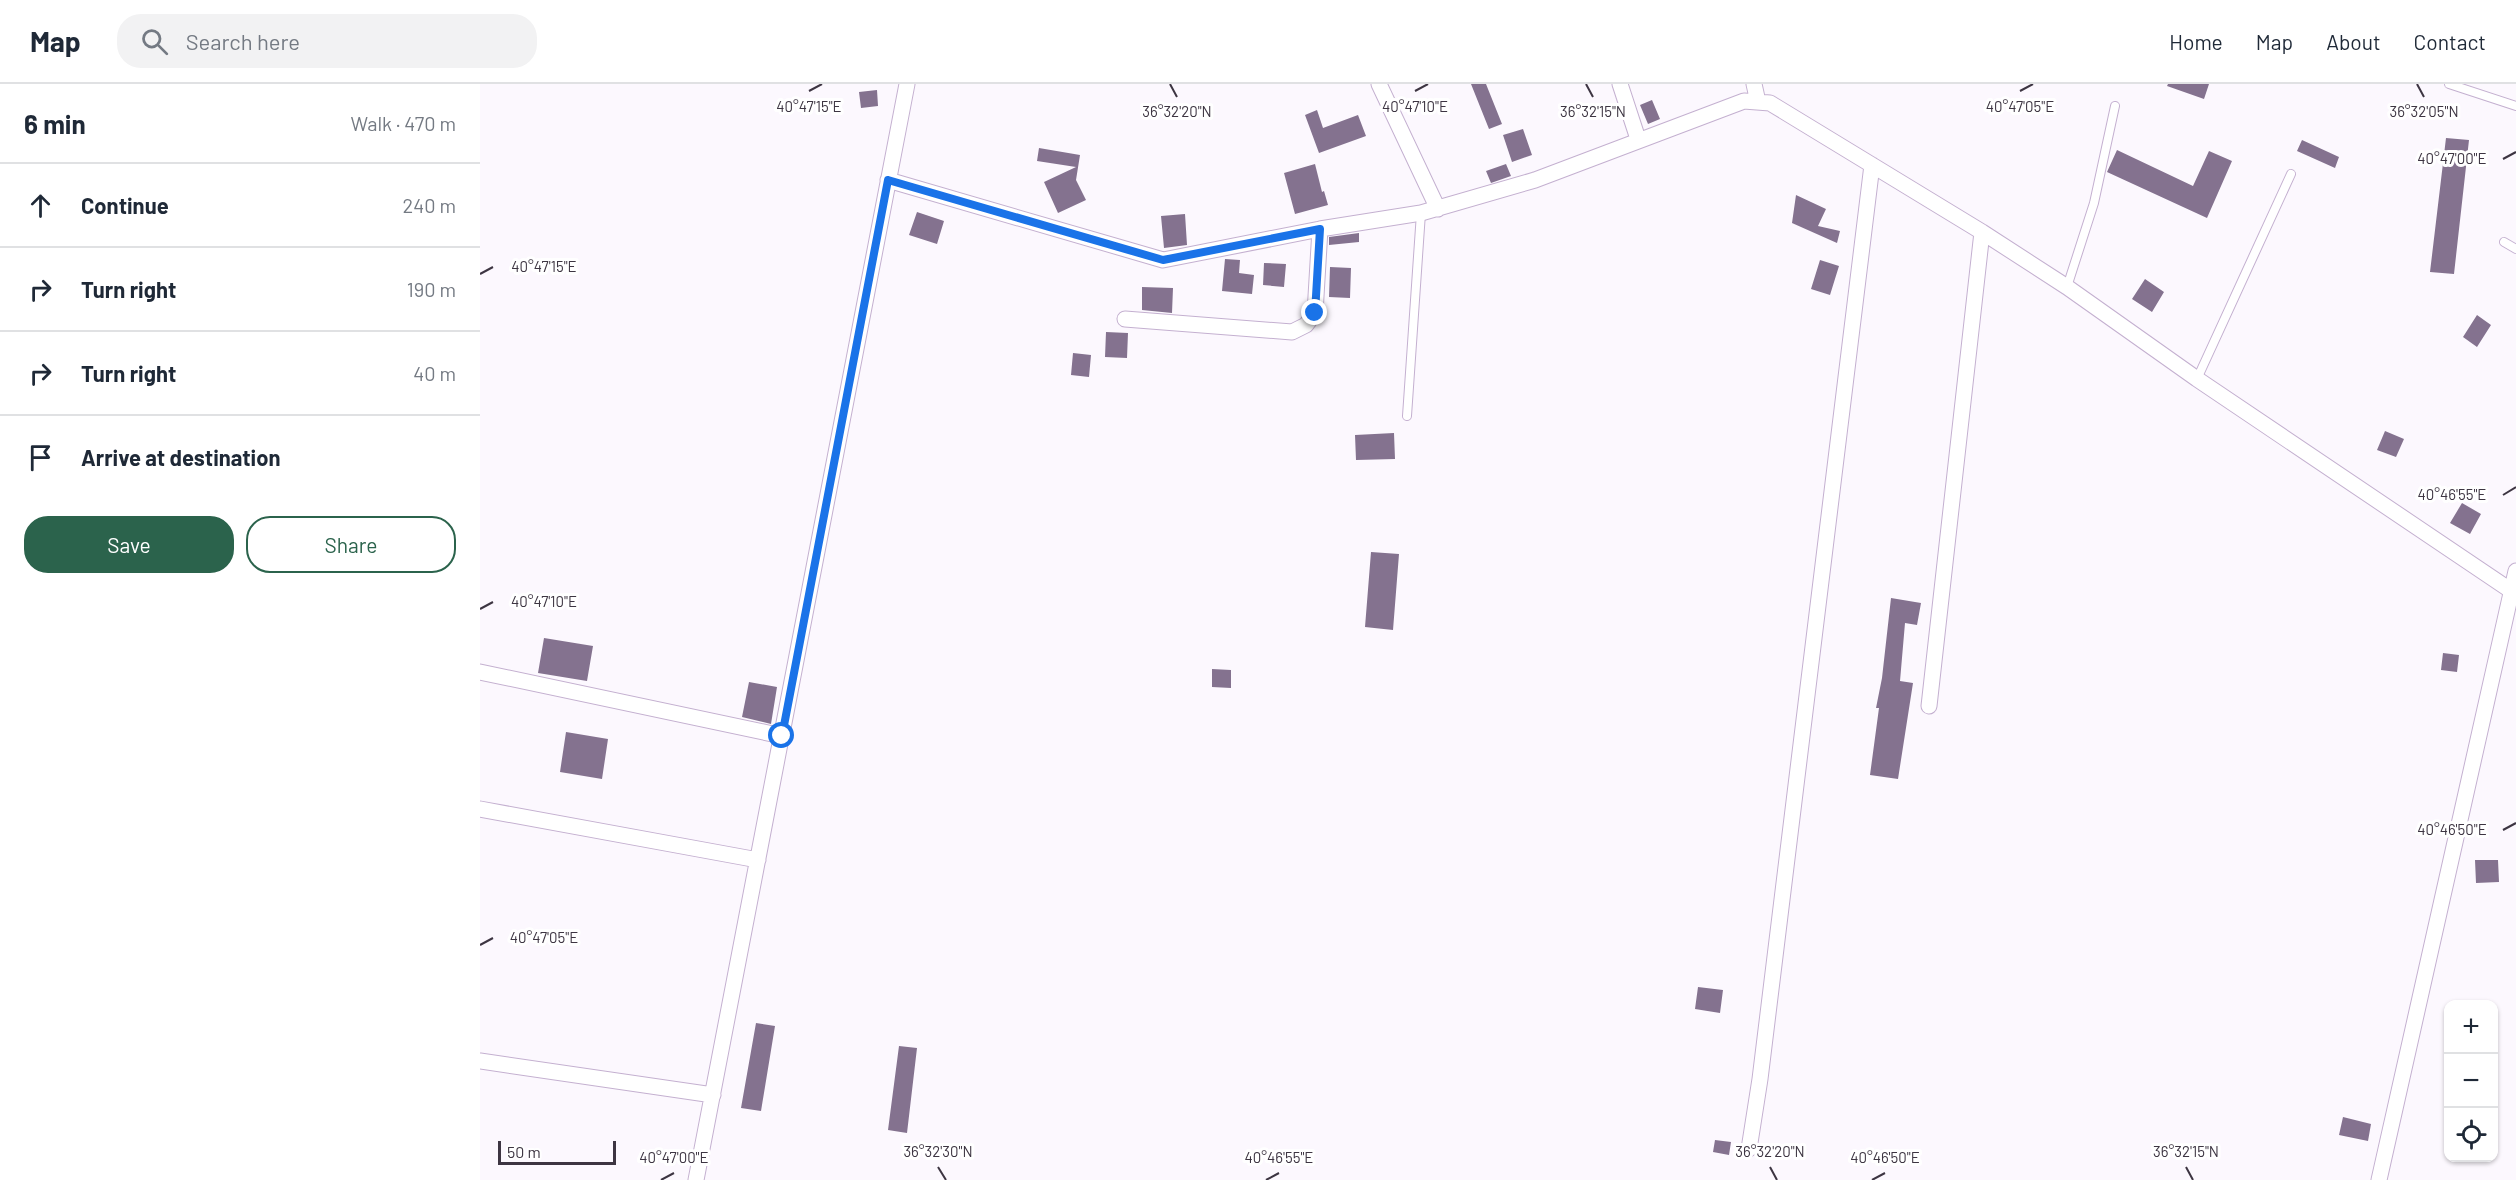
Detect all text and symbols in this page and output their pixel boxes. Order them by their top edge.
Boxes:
search box [117,14,537,68]
text: Map [30,24,81,58]
icon: search [138,25,171,58]
text: Search here [186,28,300,54]
text: Home [2169,29,2223,54]
text: Map [2256,29,2293,54]
text: About [2326,29,2381,54]
text: Contact [2414,29,2486,54]
text: 40°47'15"E [776,97,842,115]
text: 40°47'10"E [1382,97,1448,115]
text: 40°47'05"E [1986,97,2054,115]
text: 36°32'20"N [1142,102,1212,120]
text: 36°32'15"N [1560,102,1626,120]
text: 36°32'05"N [2389,102,2459,120]
text: 6 min [24,108,86,139]
text: Walk · 470 m [351,111,456,135]
text: 40°47'00"E [2417,149,2487,167]
icon: ahead [24,189,57,222]
text: Continue [81,192,169,218]
text: 240 m [402,193,456,217]
text: 40°47'15"E [511,257,577,275]
icon: right [24,273,57,306]
text: Turn right [81,276,176,302]
text: 190 m [407,277,456,301]
route end [1301,299,1327,325]
icon: right [24,357,57,390]
text: Turn right [81,360,176,386]
text: 40 m [413,361,456,385]
icon: arrive [24,441,57,474]
text: Arrive at destination [81,444,280,470]
text: 40°46'55"E [2418,485,2486,503]
button: Save [24,516,234,573]
button: Share [246,516,456,573]
text: 40°47'10"E [511,592,577,610]
route start [768,722,794,748]
text: 40°46'50"E [2417,820,2487,838]
text: 40°47'05"E [510,928,578,946]
map controls [2444,1000,2498,1162]
button: + [2444,1000,2498,1054]
button: − [2444,1054,2498,1108]
button: locate [2444,1108,2498,1162]
scale bar [498,1138,616,1166]
text: 50 m [507,1142,541,1161]
text: 36°32'30"N [903,1142,973,1160]
text: 36°32'20"N [1735,1142,1805,1160]
text: 36°32'15"N [2153,1142,2219,1160]
text: 40°47'00"E [639,1148,709,1166]
text: 40°46'55"E [1245,1148,1313,1166]
text: 40°46'50"E [1850,1148,1920,1166]

